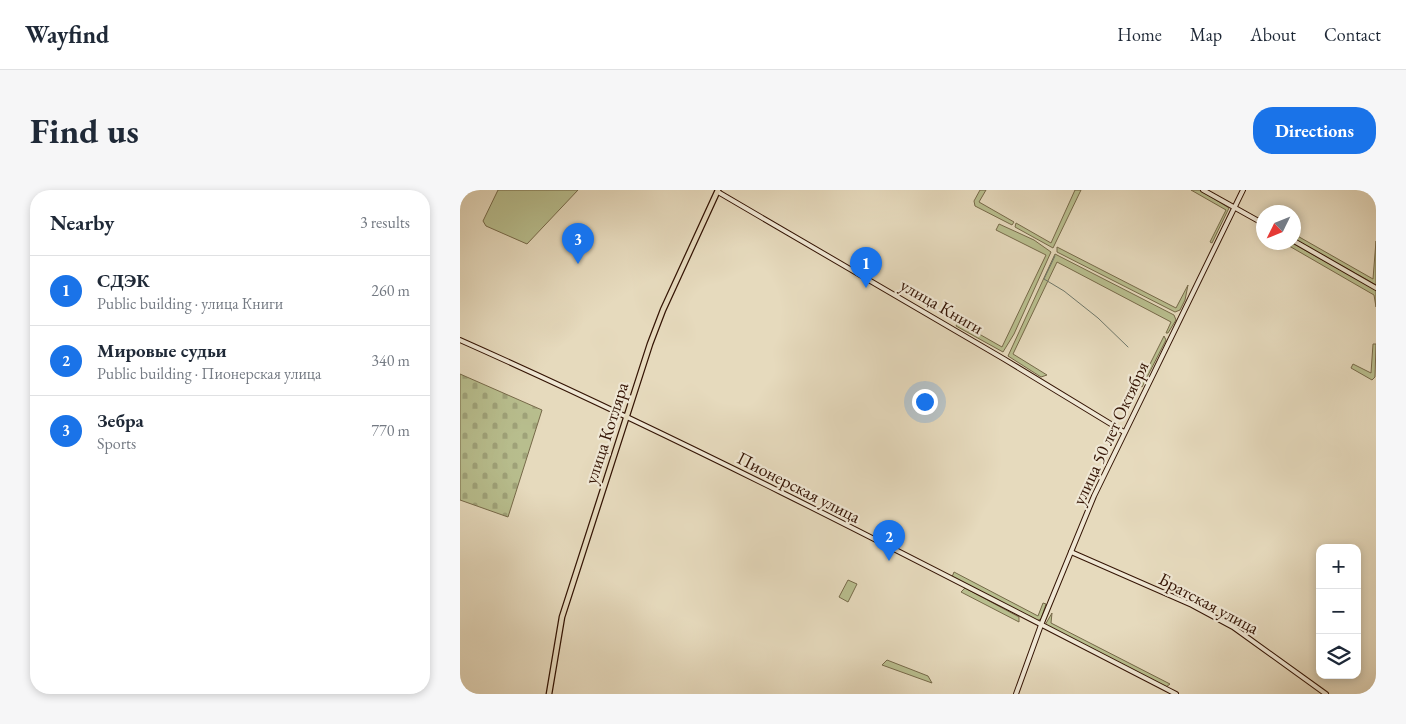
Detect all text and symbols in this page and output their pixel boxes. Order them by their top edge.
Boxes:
text: Wayfind [25,19,109,50]
text: Home [1117,23,1162,46]
text: Map [1190,23,1222,46]
text: About [1250,23,1296,46]
text: Contact [1324,23,1381,46]
button: Directions [1253,107,1376,154]
text: Find us [30,108,139,153]
north arrow [1256,205,1301,250]
text: Nearby [50,209,114,236]
text: 3 results [360,212,410,233]
pin: 3 [562,223,594,264]
pin: 1 [850,247,882,288]
text: СДЭК [97,268,150,293]
street label: улица Книги [896,273,988,339]
text: 1 [62,280,70,301]
text: 260 m [371,280,410,301]
text: Public building · улица Книги [97,293,283,314]
text: Мировые судьи [97,338,227,363]
text: 2 [62,350,70,371]
text: 340 m [371,350,410,371]
street label: улица 50 лет Октября [1067,357,1153,509]
text: Public building · Пионерская улица [97,363,321,384]
street label: улица Котляра [579,378,634,487]
your location [912,389,938,415]
text: Зебра [97,408,144,433]
text: 3 [62,420,70,441]
text: 770 m [371,420,410,441]
text: Sports [97,433,136,454]
street label: Пионерская улица [733,446,865,528]
pin: 2 [873,520,905,561]
map controls [1316,544,1361,679]
button: + [1316,544,1361,589]
street label: Братская улица [1155,567,1264,639]
button: − [1316,589,1361,634]
button: layers [1316,634,1361,679]

